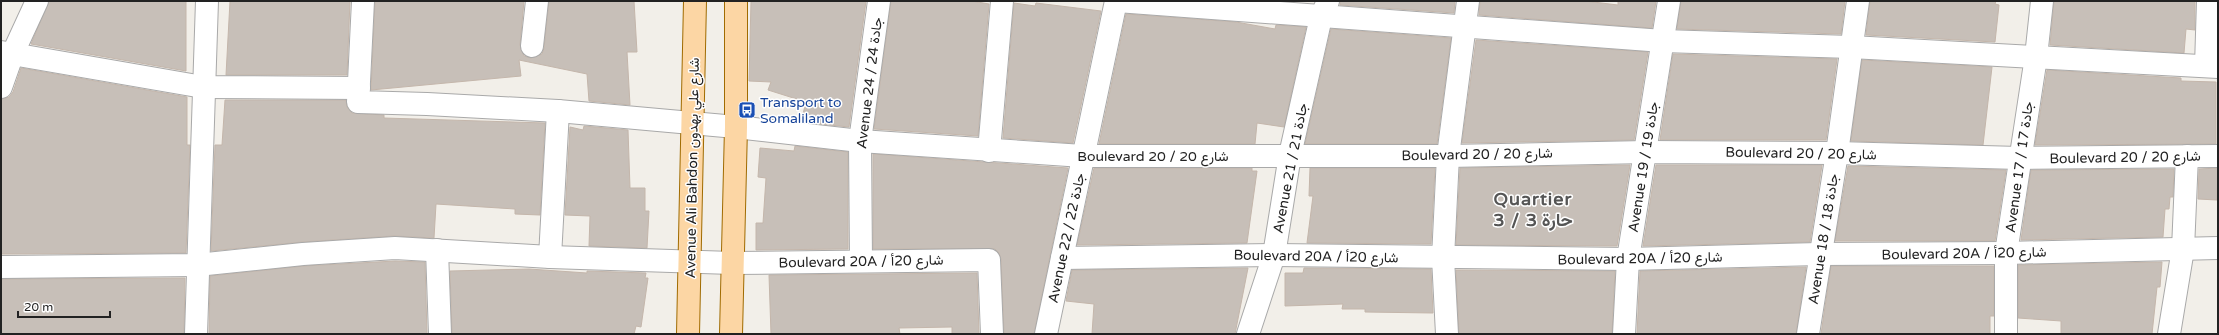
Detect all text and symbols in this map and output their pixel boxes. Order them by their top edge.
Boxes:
street label: Avenue 24 / جادة 24 [853,16,886,150]
street label: Avenue Ali Bahdon شارع علي بهدون [682,57,706,279]
place label: Transport to Somaliland [760,94,842,127]
bus stop icon: Transport to Somaliland [737,100,757,120]
street label: Avenue 19 / جادة 19 [1625,100,1662,234]
street label: Avenue 17 / جادة 17 [2002,100,2037,234]
street label: Avenue 21 / جادة 21 [1270,102,1311,235]
street label: Boulevard 20 / شارع 20 [1725,144,1877,165]
street label: Boulevard 20 / شارع 20 [1401,145,1553,166]
street label: Boulevard 20 / شارع 20 [1077,148,1229,167]
street label: Boulevard 20 / شارع 20 [2049,148,2201,169]
street label: Avenue 22 / جادة 22 [1044,172,1089,305]
street label: Avenue 18 / جادة 18 [1805,172,1842,306]
district label: Quartier 3 / حارة 3 [1493,188,1573,231]
street label: Boulevard 20A / شارع 20أ [1881,244,2047,265]
street label: Boulevard 20A / شارع 20أ [1233,247,1399,268]
street label: Boulevard 20A / شارع 20أ [1557,249,1723,270]
street label: Boulevard 20A / شارع 20أ [778,252,944,273]
scale bar [18,293,110,319]
text: 20 m [24,300,53,314]

